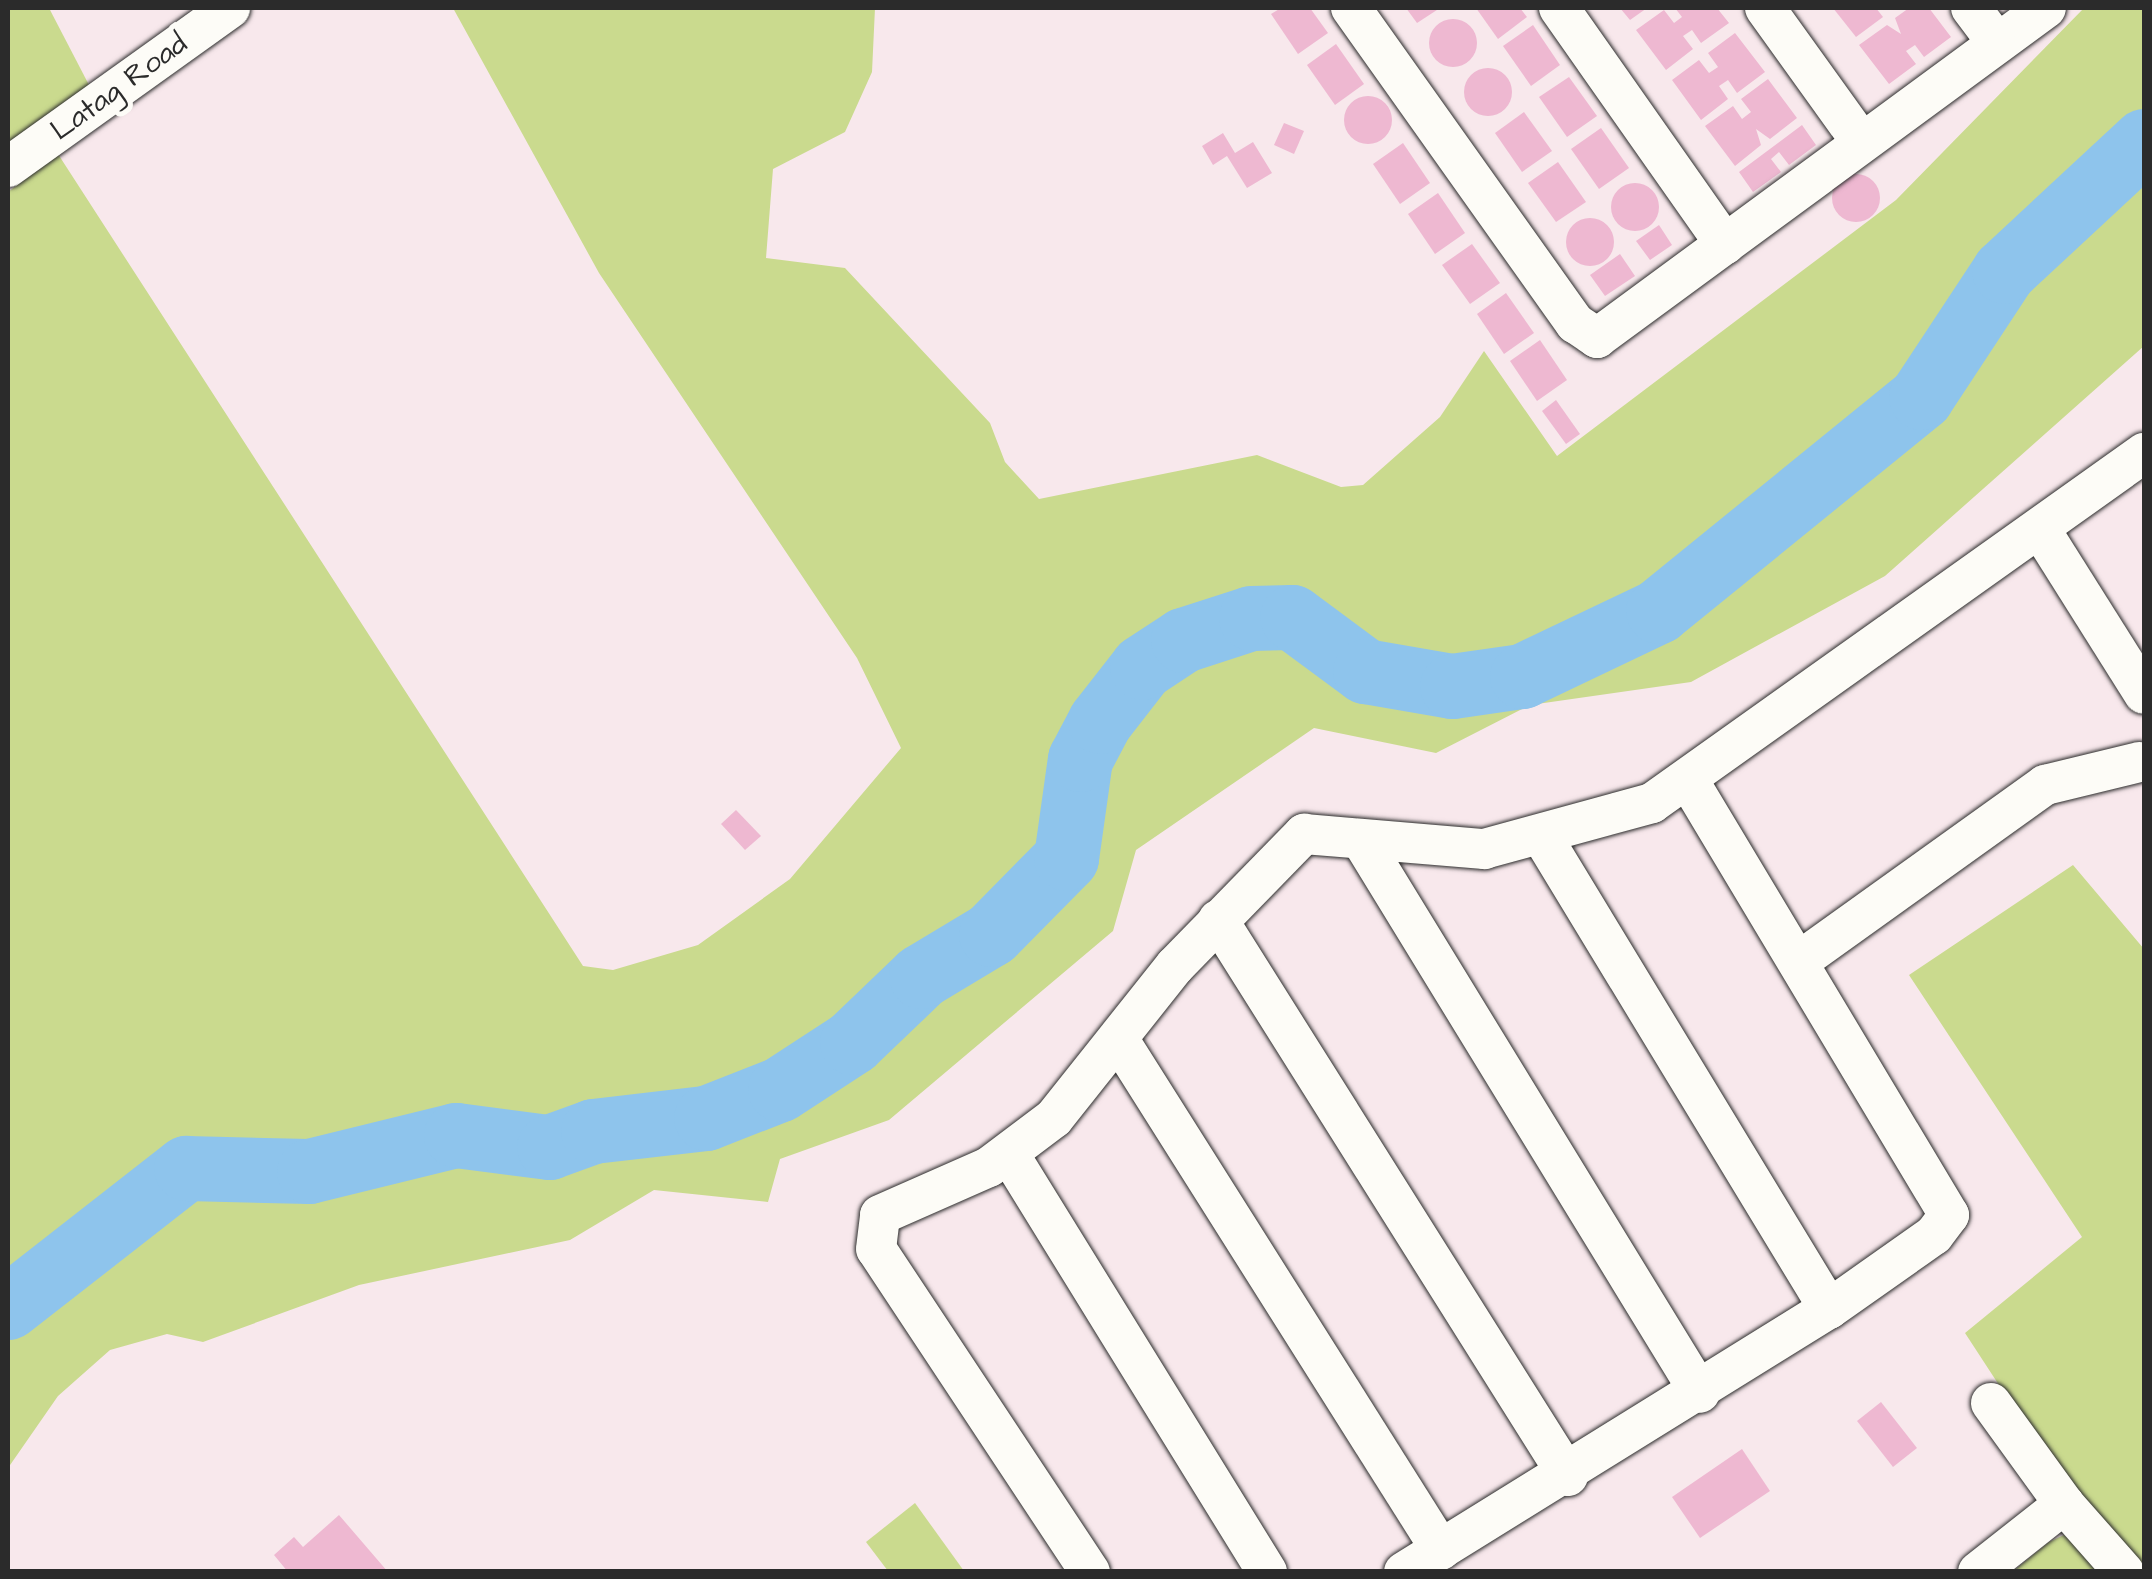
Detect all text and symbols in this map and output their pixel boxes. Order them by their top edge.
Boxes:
street label: Latag Road [44,25,194,149]

